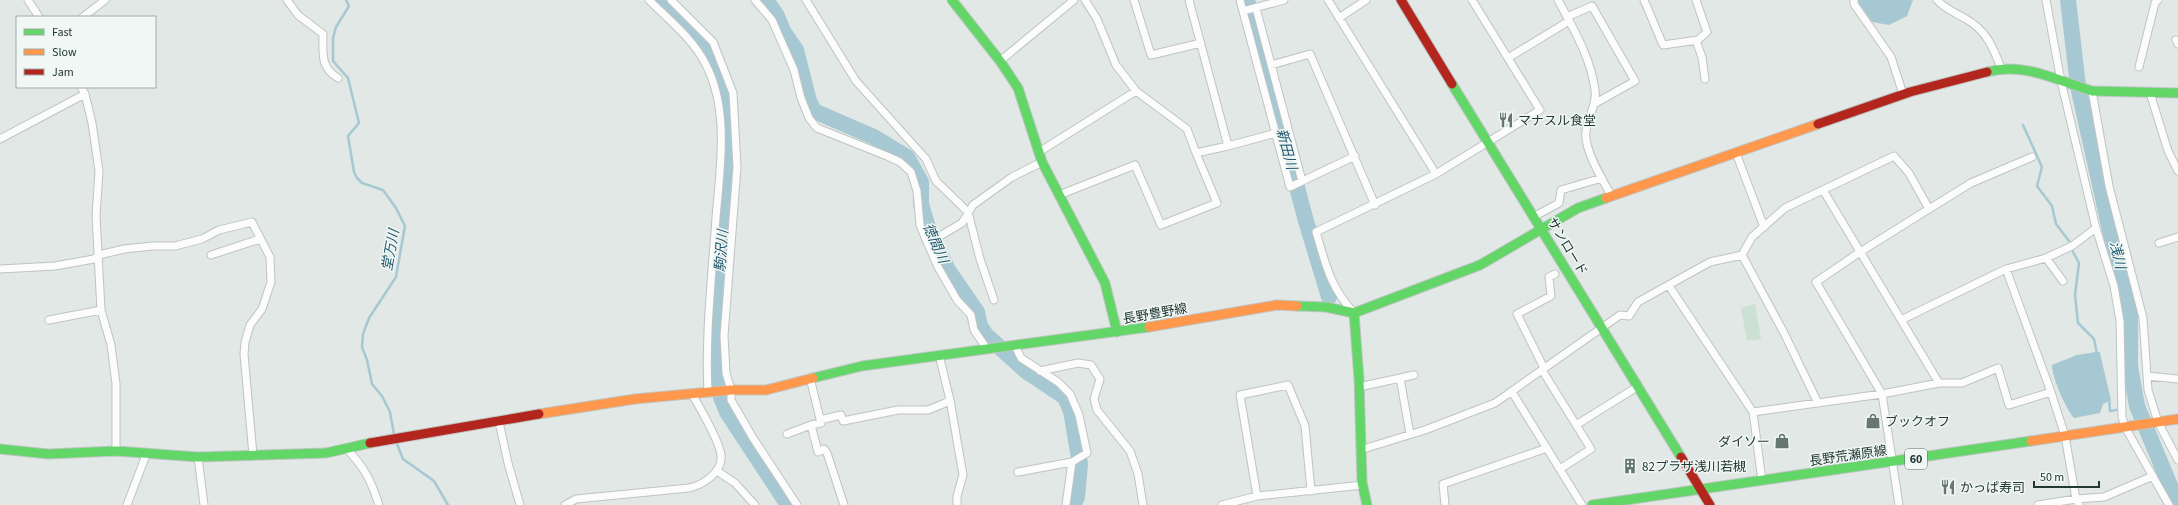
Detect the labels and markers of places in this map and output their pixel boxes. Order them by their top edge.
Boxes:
restaurant icon: マナスル食堂 [1497,111,1515,129]
place label: マナスル食堂 [1518,112,1596,130]
shop icon: ブックオフ [1864,412,1882,430]
place label: ブックオフ [1885,413,1950,431]
shop icon: ダイソー [1773,432,1791,450]
place label: ダイソー [1718,433,1770,451]
building icon: 82プラザ浅川若槻 [1621,457,1639,475]
place label: 82プラザ浅川若槻 [1642,458,1746,476]
restaurant icon: かっぱ寿司 [1939,478,1957,496]
place label: かっぱ寿司 [1960,479,2025,497]

